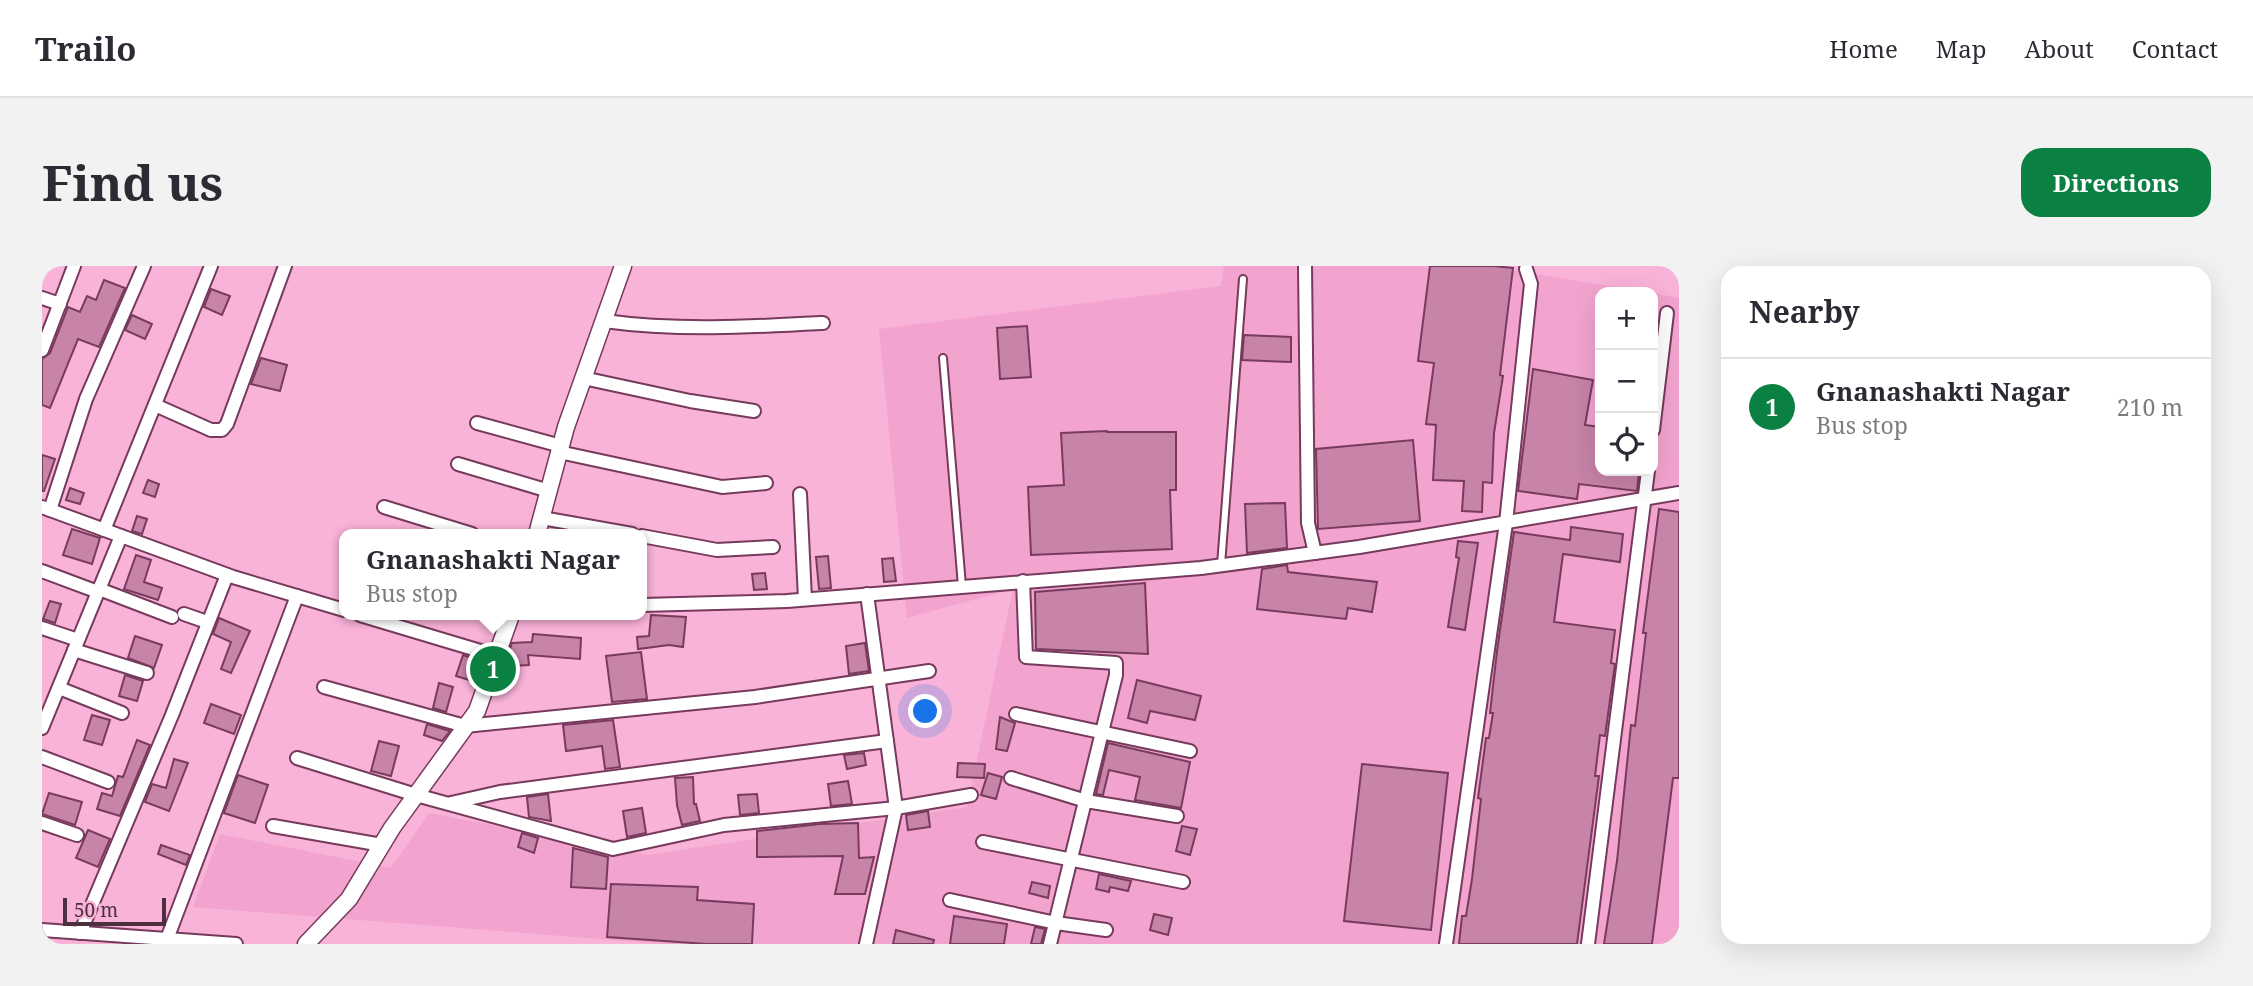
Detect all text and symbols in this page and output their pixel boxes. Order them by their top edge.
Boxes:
text: Trailo [35,26,136,71]
text: Home [1829,32,1898,65]
text: Map [1936,32,1987,65]
text: About [2025,32,2094,65]
text: Contact [2132,32,2218,65]
button: Directions [2021,148,2211,217]
text: Find us [42,149,223,215]
map controls [1595,287,1658,476]
button: + [1595,287,1658,350]
text: Nearby [1749,291,1860,332]
button: − [1595,350,1658,413]
text: Gnanashakti Nagar [1816,373,2070,409]
text: 1 [1766,391,1779,423]
text: 210 m [2117,391,2183,423]
text: Bus stop [1816,409,1908,441]
button: locate [1595,413,1658,476]
popup [339,529,647,620]
text: Gnanashakti Nagar [366,541,620,577]
text: Bus stop [366,577,458,609]
pin: 1 [470,643,516,695]
your location [908,694,942,728]
scale bar [63,895,166,927]
text: 50 m [74,897,118,923]

